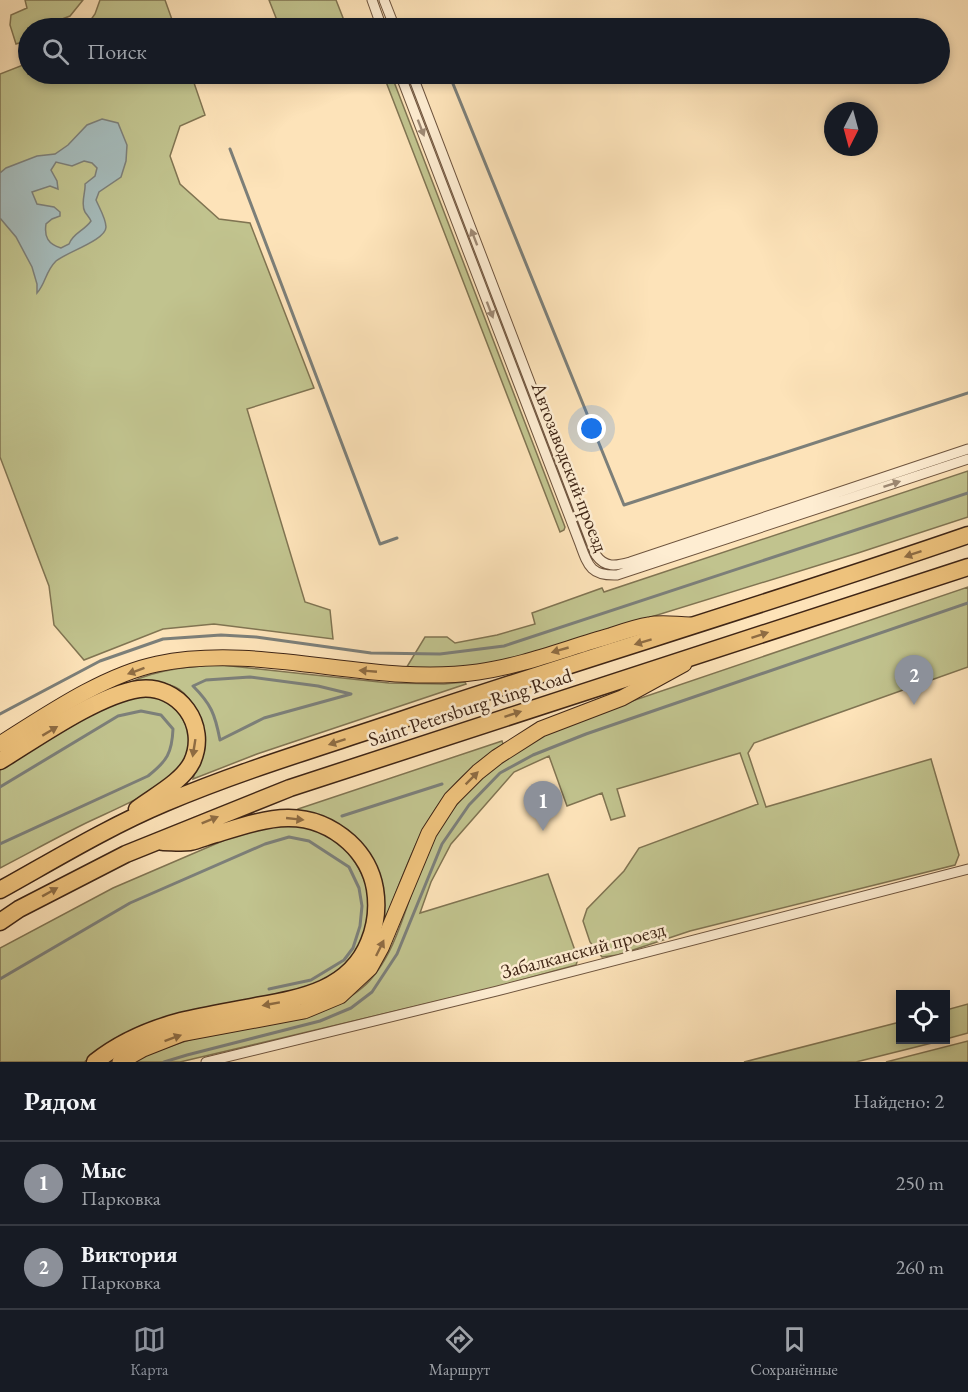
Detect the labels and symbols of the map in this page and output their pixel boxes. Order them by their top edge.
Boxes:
north arrow [824,102,878,156]
one-way arrow [416,119,426,137]
one-way arrow [469,227,479,245]
one-way arrow [486,301,495,319]
street label: Автозаводский проезд [525,377,614,556]
your location [577,414,606,443]
one-way arrow [883,479,901,489]
one-way arrow [904,550,922,560]
one-way arrow [751,630,769,639]
one-way arrow [634,638,652,648]
one-way arrow [551,646,569,655]
pin: 2 [894,656,934,705]
street label: Saint Petersburg Ring Road [365,662,576,752]
one-way arrow [127,667,145,677]
one-way arrow [358,667,377,676]
one-way arrow [504,709,522,719]
one-way arrow [42,725,58,736]
one-way arrow [328,737,346,747]
one-way arrow [190,739,199,758]
one-way arrow [465,771,480,785]
pin: 1 [524,782,562,831]
one-way arrow [285,814,304,824]
one-way arrow [201,815,219,824]
one-way arrow [42,887,59,897]
street label: Забалканский проезд [498,916,668,984]
one-way arrow [376,939,385,956]
one-way arrow [261,999,280,1008]
one-way arrow [164,1032,182,1042]

